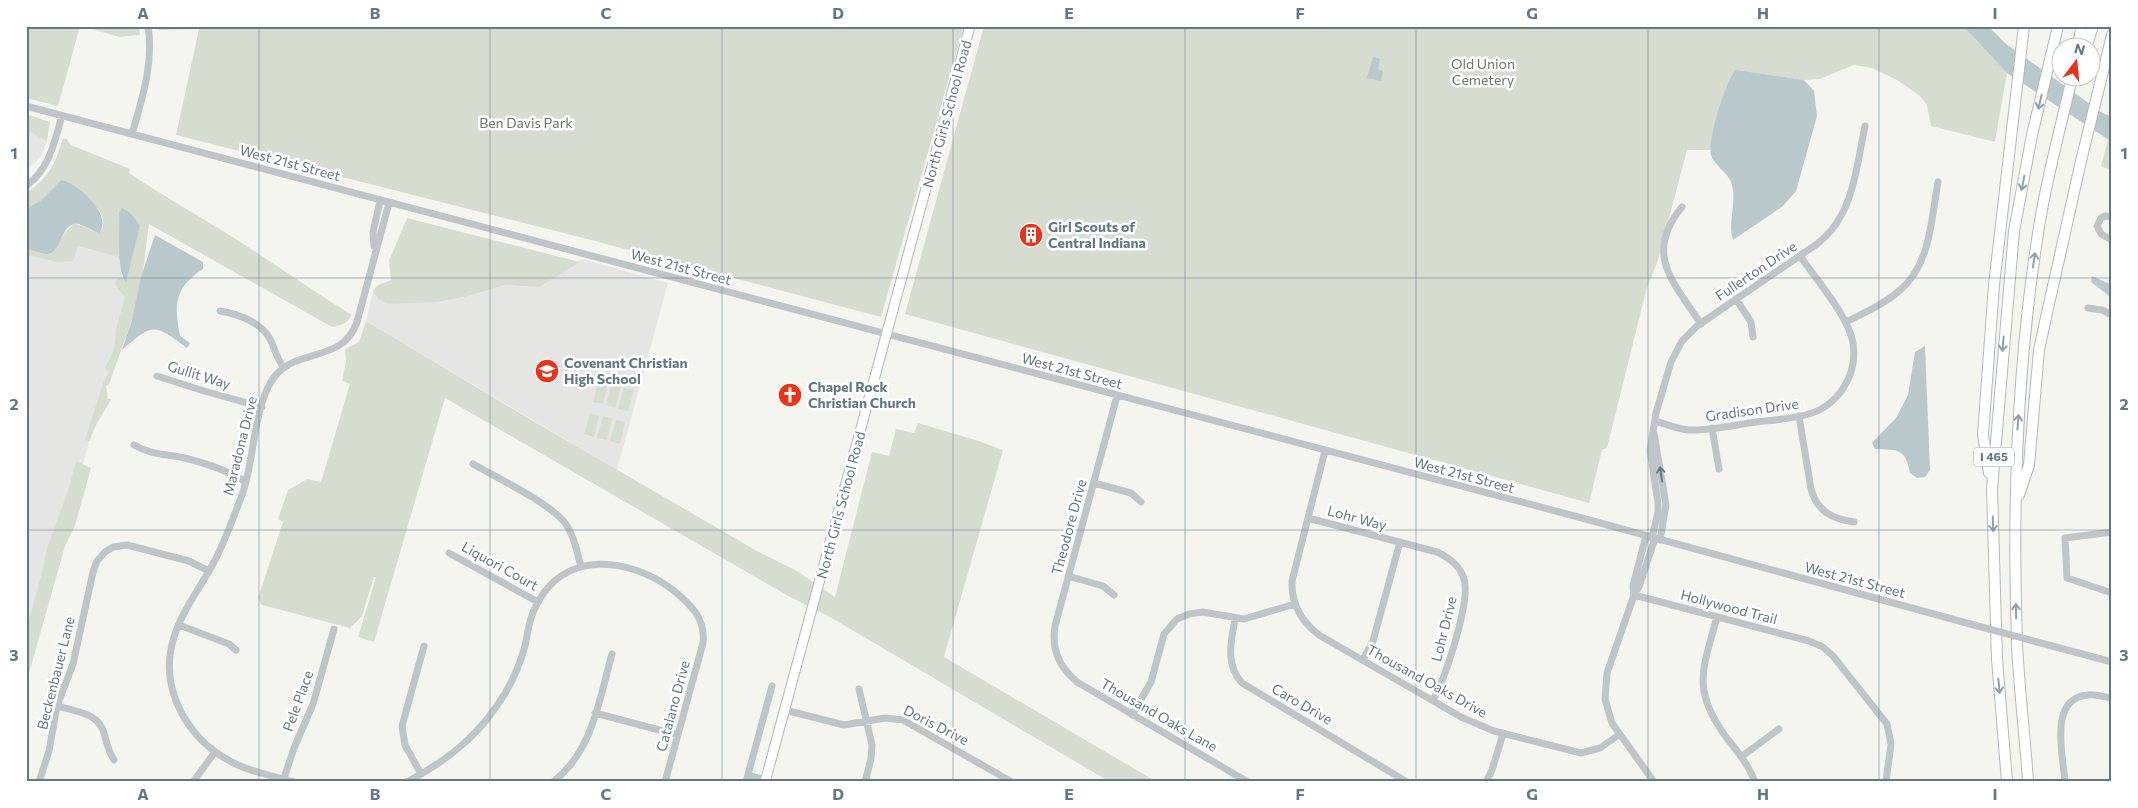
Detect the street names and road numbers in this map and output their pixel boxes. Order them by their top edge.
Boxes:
street label: North Girls School Road [919,38,974,189]
street label: West 21st Street [238,141,343,184]
street label: Fullerton Drive [1712,237,1800,304]
street label: West 21st Street [629,245,734,288]
street label: West 21st Street [1020,349,1125,392]
street label: Gullit Way [165,357,233,392]
street label: Maradona Drive [219,394,260,497]
street label: Gradison Drive [1704,395,1800,424]
street label: North Girls School Road [813,429,868,580]
road number: I 465 [1974,448,2014,467]
street label: West 21st Street [1412,453,1517,496]
street label: Theodore Drive [1048,477,1089,577]
street label: Lohr Way [1326,501,1389,534]
street label: Liquori Court [459,538,542,594]
street label: West 21st Street [1803,558,1908,601]
street label: Hollywood Trail [1679,585,1779,628]
street label: Lohr Drive [1427,595,1460,663]
street label: Beckenbauer Lane [33,615,78,731]
street label: Thousand Oaks Drive [1364,640,1490,721]
street label: Catalano Drive [652,658,693,753]
street label: Pele Place [279,668,316,734]
street label: Thousand Oaks Lane [1098,674,1221,755]
street label: Caro Drive [1269,679,1336,728]
street label: Doris Drive [901,701,972,748]

